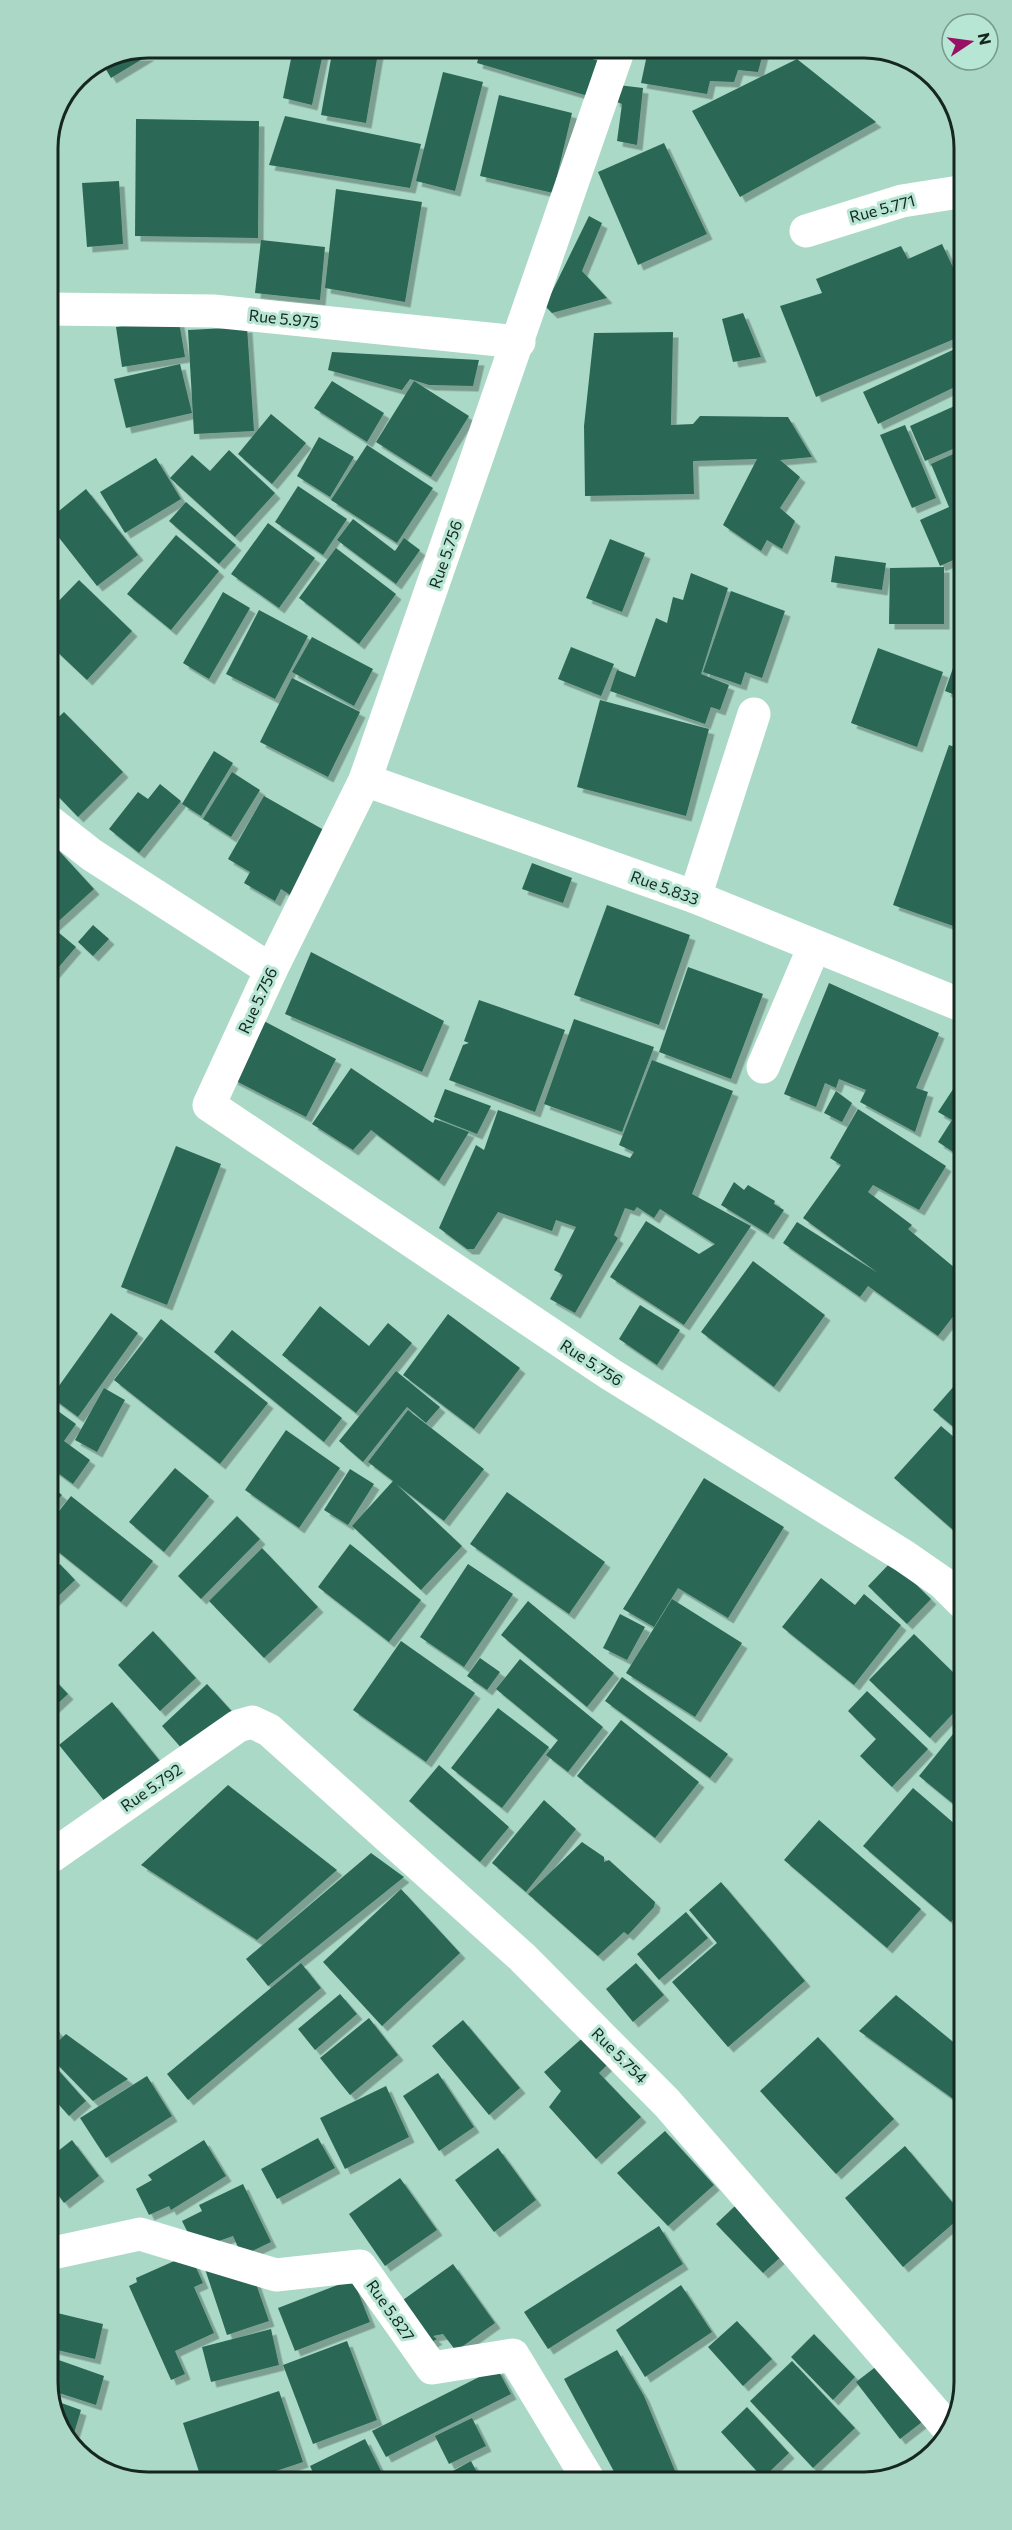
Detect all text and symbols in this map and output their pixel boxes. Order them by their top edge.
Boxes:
north arrow [940,12,1000,72]
text: N [974,31,996,46]
street label: Rue 5.771 [847,190,917,226]
street label: Rue 5.975 [248,305,320,331]
street label: Rue 5.756 [424,517,466,591]
street label: Rue 5.833 [628,866,702,908]
street label: Rue 5.756 [233,964,281,1036]
street label: Rue 5.756 [557,1335,627,1389]
street label: Rue 5.792 [117,1759,185,1815]
street label: Rue 5.754 [588,2023,652,2087]
street label: Rue 5.827 [363,2276,419,2344]

